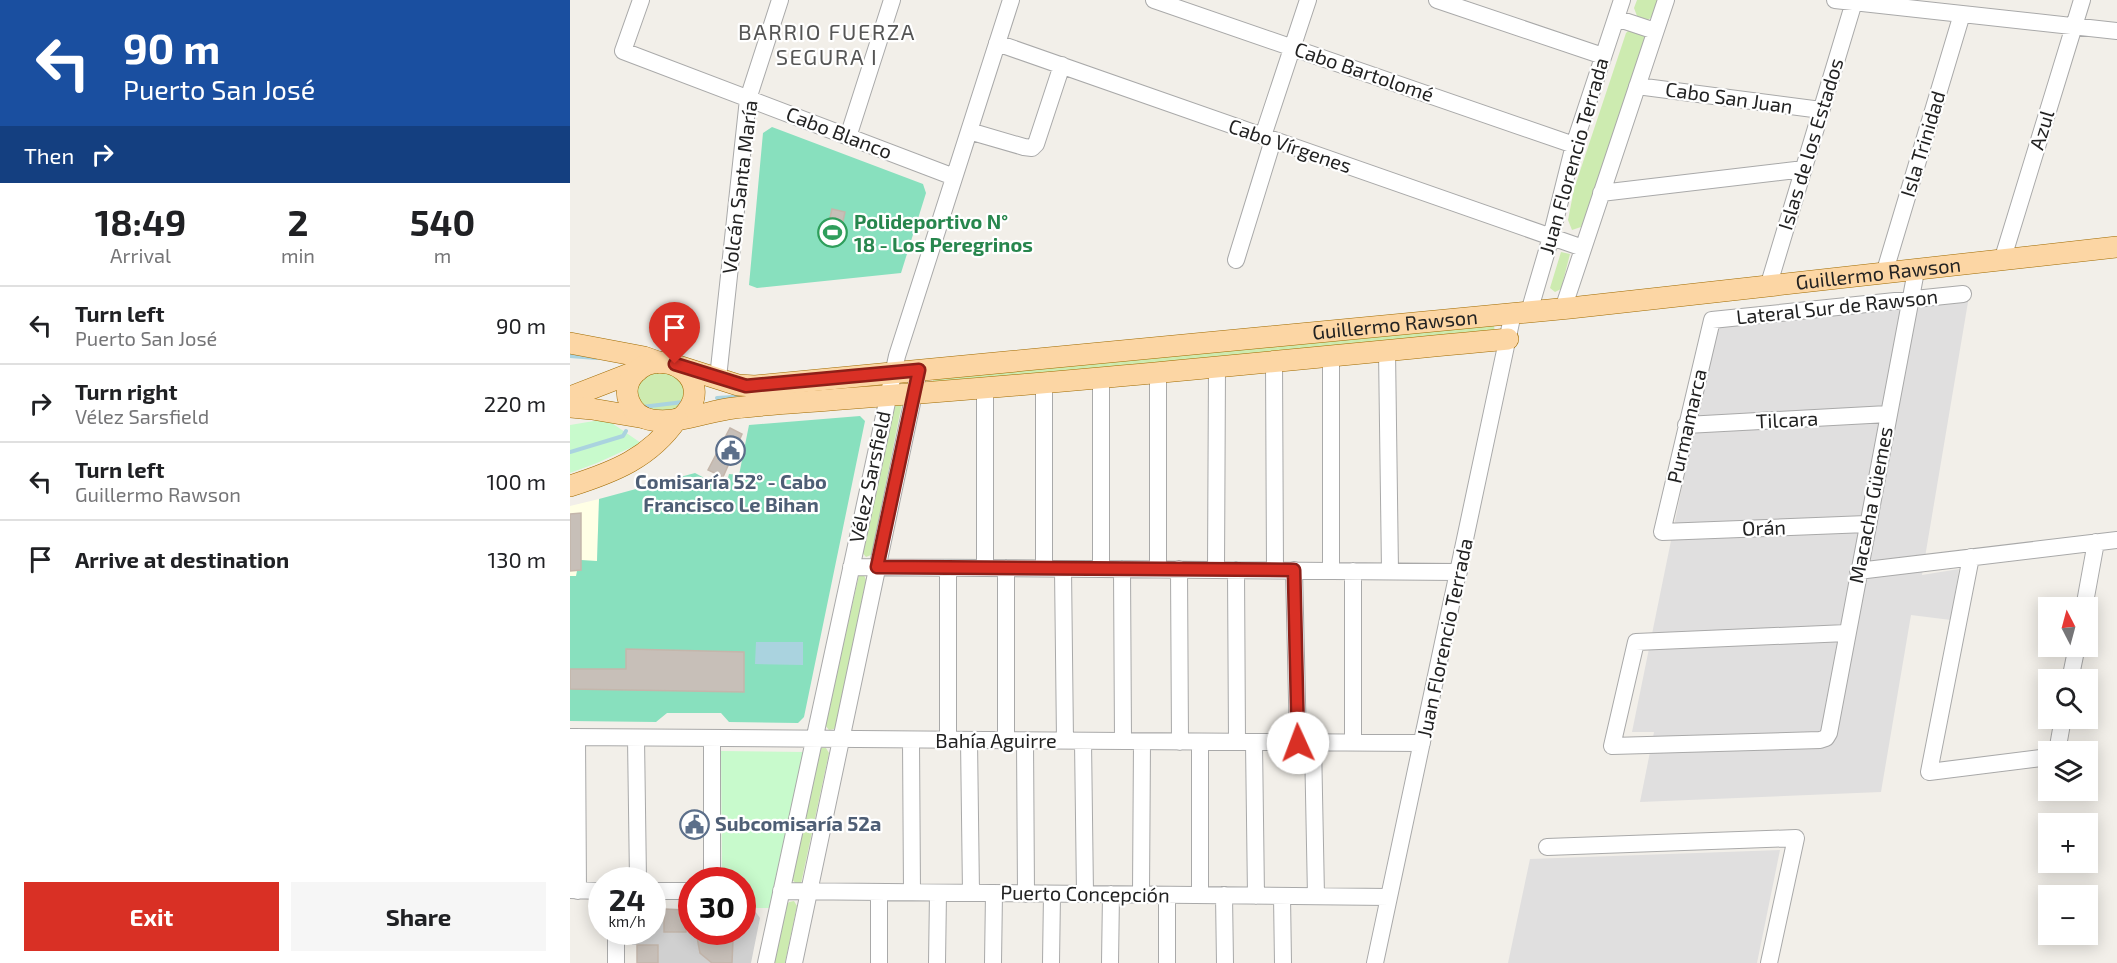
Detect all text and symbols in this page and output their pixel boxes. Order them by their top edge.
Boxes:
district label: BARRIO FUERZA SEGURA I [738,18,916,69]
text: 90 m [123,22,220,72]
icon: left [24,24,102,102]
street label: Cabo Bartolomé [1292,36,1437,106]
street label: Juan Florencio Terrada [1534,55,1613,257]
street label: Islas de los Estados [1772,55,1848,233]
text: Puerto San José [123,73,315,105]
street label: Cabo San Juan [1664,76,1794,118]
street label: Isla Trinidad [1895,88,1950,200]
street label: Volcán Santa María [716,99,762,275]
street label: Cabo Blanco [783,101,896,163]
street label: Azul [2024,107,2058,152]
street label: Cabo Vírgenes [1226,113,1355,177]
icon: right [86,138,119,171]
text: Then [24,142,74,168]
text: 18:49 [95,200,186,243]
text: 2 [287,200,308,243]
text: 540 [410,200,475,243]
place label: Polideportivo N° 18 - Los Peregrinos [854,209,1033,256]
sports icon: Polideportivo N° 18 - Los Peregrinos [817,217,849,249]
text: Arrival [110,243,171,267]
text: min [281,243,315,267]
text: m [434,243,451,267]
street label: Guillermo Rawson [1794,252,1962,294]
street label: Lateral Sur de Rawson [1735,283,1939,329]
text: Turn left [75,300,164,326]
pin [649,302,700,364]
street label: Guillermo Rawson [1311,304,1479,344]
icon: left [24,309,57,342]
icon: arrive [658,311,691,344]
text: 90 m [496,312,546,338]
text: Puerto San José [75,326,217,350]
street label: Purmamarca [1661,366,1711,485]
text: Turn right [75,378,177,404]
icon: right [24,387,57,420]
text: 220 m [484,390,546,416]
text: Vélez Sarsfield [75,404,209,428]
street label: Tilcara [1755,405,1819,433]
street label: Vélez Sarsfield [843,409,895,545]
street label: Macacha Güemes [1843,424,1897,585]
public building icon: Comisaría 52° - Cabo Francisco Le Bihan [715,435,747,467]
text: Turn left [75,456,164,482]
icon: left [24,465,57,498]
text: 100 m [487,468,546,494]
place label: Comisaría 52° - Cabo Francisco Le Bihan [635,469,827,516]
text: Guillermo Rawson [75,482,241,506]
street label: Orán [1742,514,1786,540]
street label: Juan Florencio Terrada [1411,536,1477,740]
icon: arrive [24,543,57,576]
text: Arrive at destination [75,546,289,572]
text: 130 m [488,546,546,572]
north arrow [2038,597,2098,657]
map controls [2038,597,2098,945]
button: search [2038,669,2098,729]
position arrow [1266,711,1330,775]
street label: Bahía Aguirre [935,728,1057,752]
button: layers [2038,741,2098,801]
public building icon: Subcomisaría 52a [678,808,710,840]
place label: Subcomisaría 52a [715,811,881,835]
button: + [2038,813,2098,873]
speed limit sign: 30 [678,867,756,945]
street label: Puerto Concepción [1000,880,1170,906]
text: 24 [609,881,645,917]
button: Exit [24,882,279,951]
button: Share [291,882,546,951]
button: − [2038,885,2098,945]
text: km/h [608,912,646,930]

